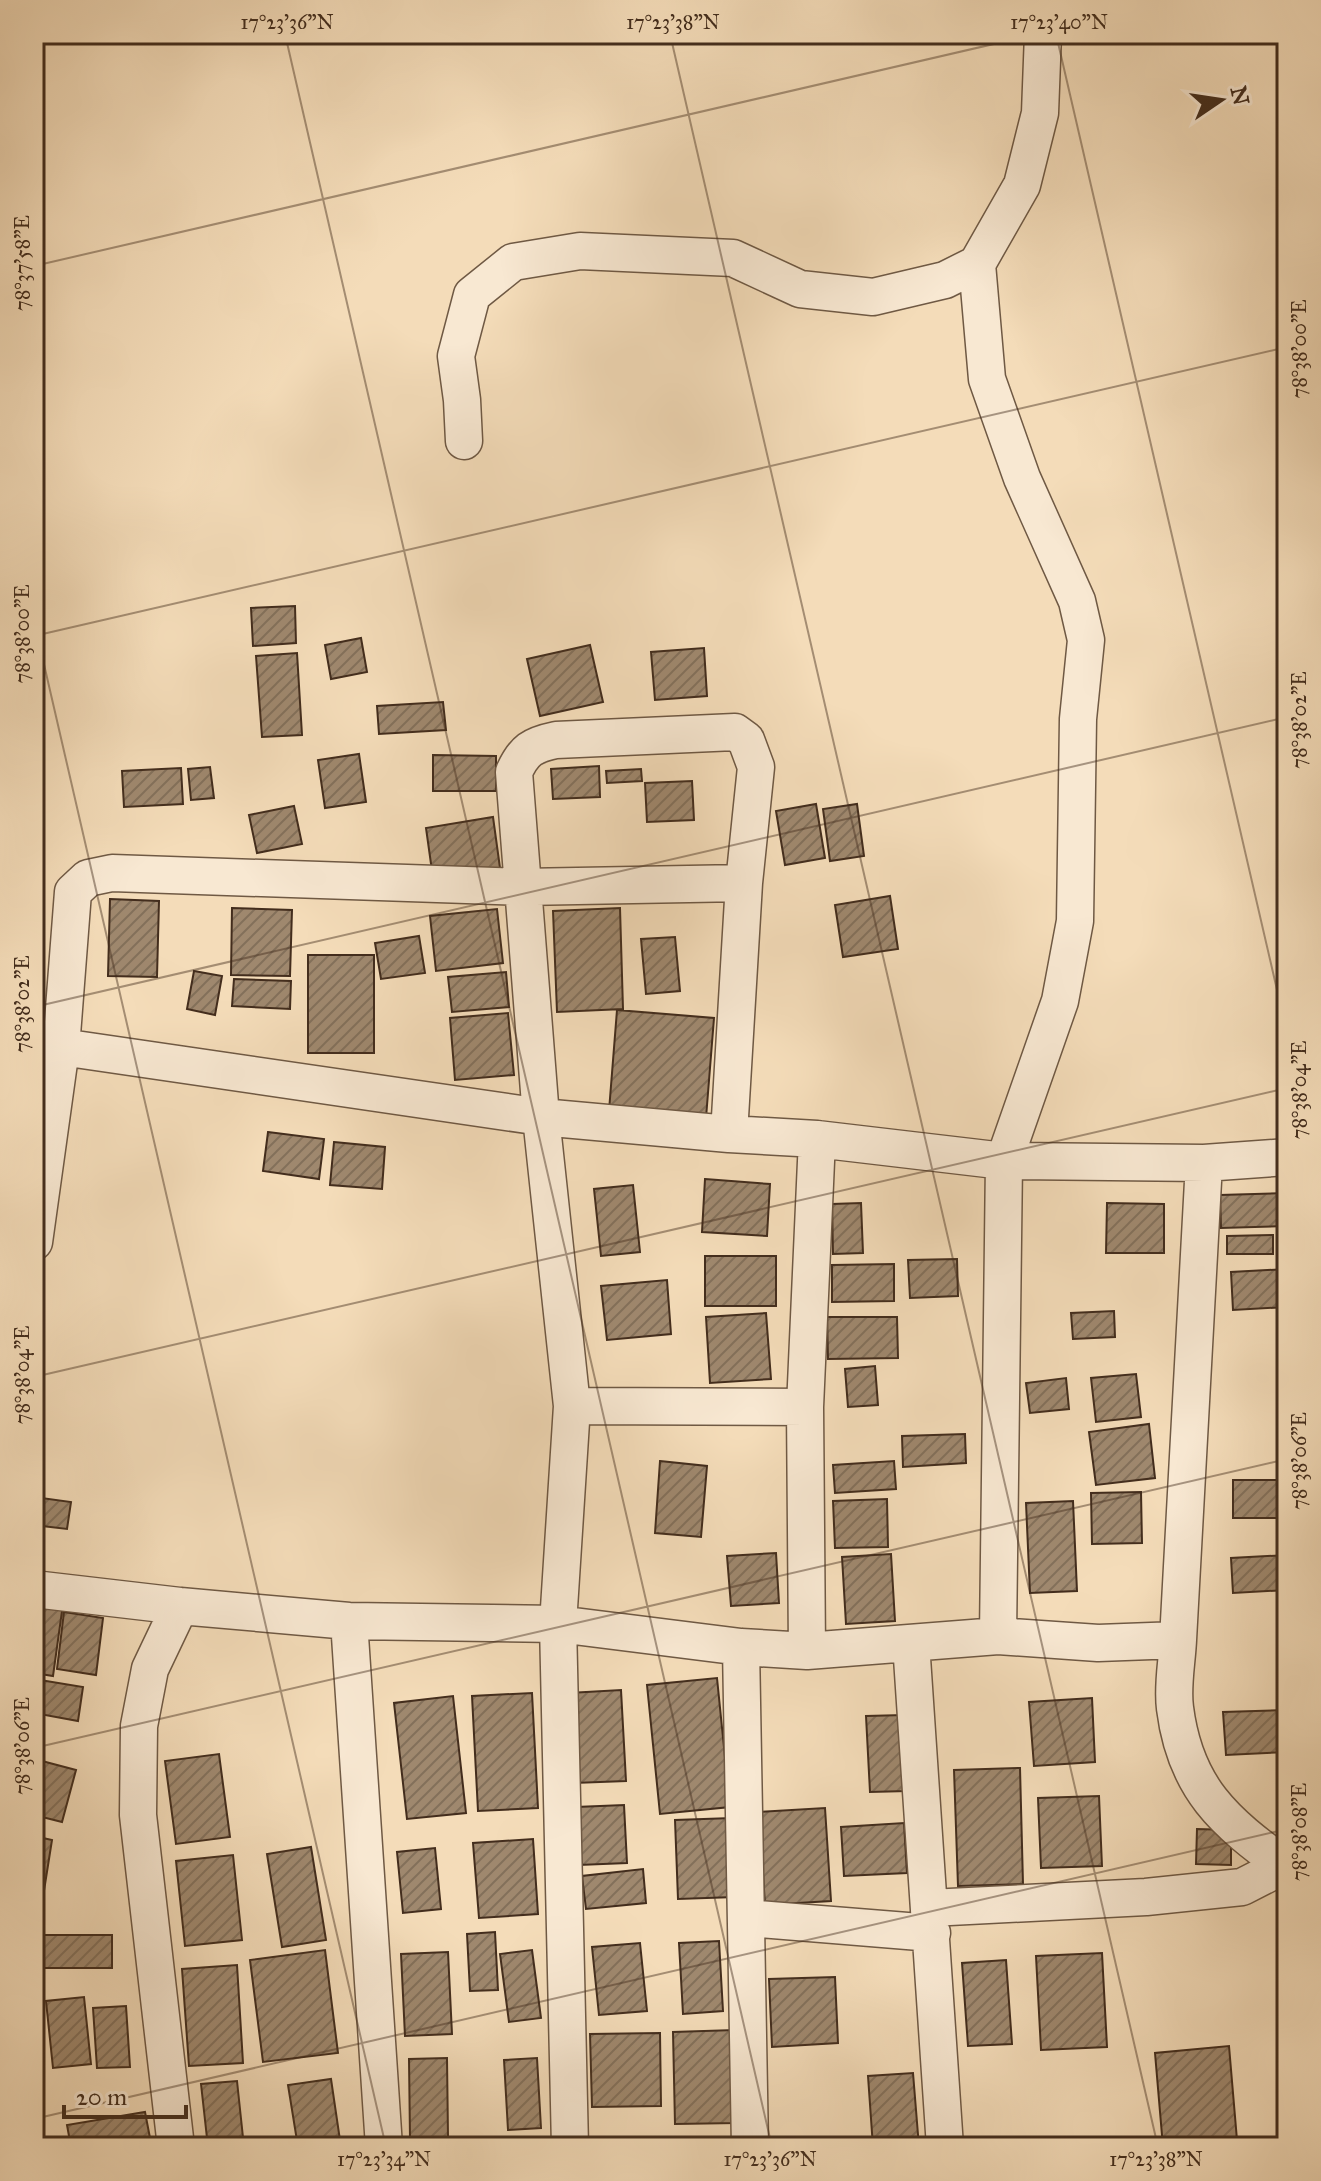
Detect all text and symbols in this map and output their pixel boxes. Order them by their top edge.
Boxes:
text: 17°23'36"N [240,10,334,34]
text: 17°23'38"N [626,10,720,34]
text: 17°23'40"N [1010,10,1108,34]
north arrow [1181,60,1261,140]
text: N [1225,83,1255,108]
text: 78°37'58"E [10,215,34,311]
text: 78°38'00"E [1287,299,1311,399]
text: 78°38'00"E [10,584,34,684]
text: 78°38'02"E [1287,671,1311,769]
text: 78°38'02"E [10,955,34,1053]
text: 78°38'04"E [1287,1041,1311,1139]
text: 78°38'04"E [10,1326,34,1424]
text: 78°38'06"E [1287,1412,1311,1510]
text: 78°38'06"E [10,1697,34,1795]
text: 78°38'08"E [1287,1783,1311,1881]
scale bar [64,2069,186,2119]
text: 20 m [76,2082,127,2112]
text: 17°23'34"N [337,2147,431,2171]
text: 17°23'36"N [723,2147,817,2171]
text: 17°23'38"N [1109,2147,1203,2171]

